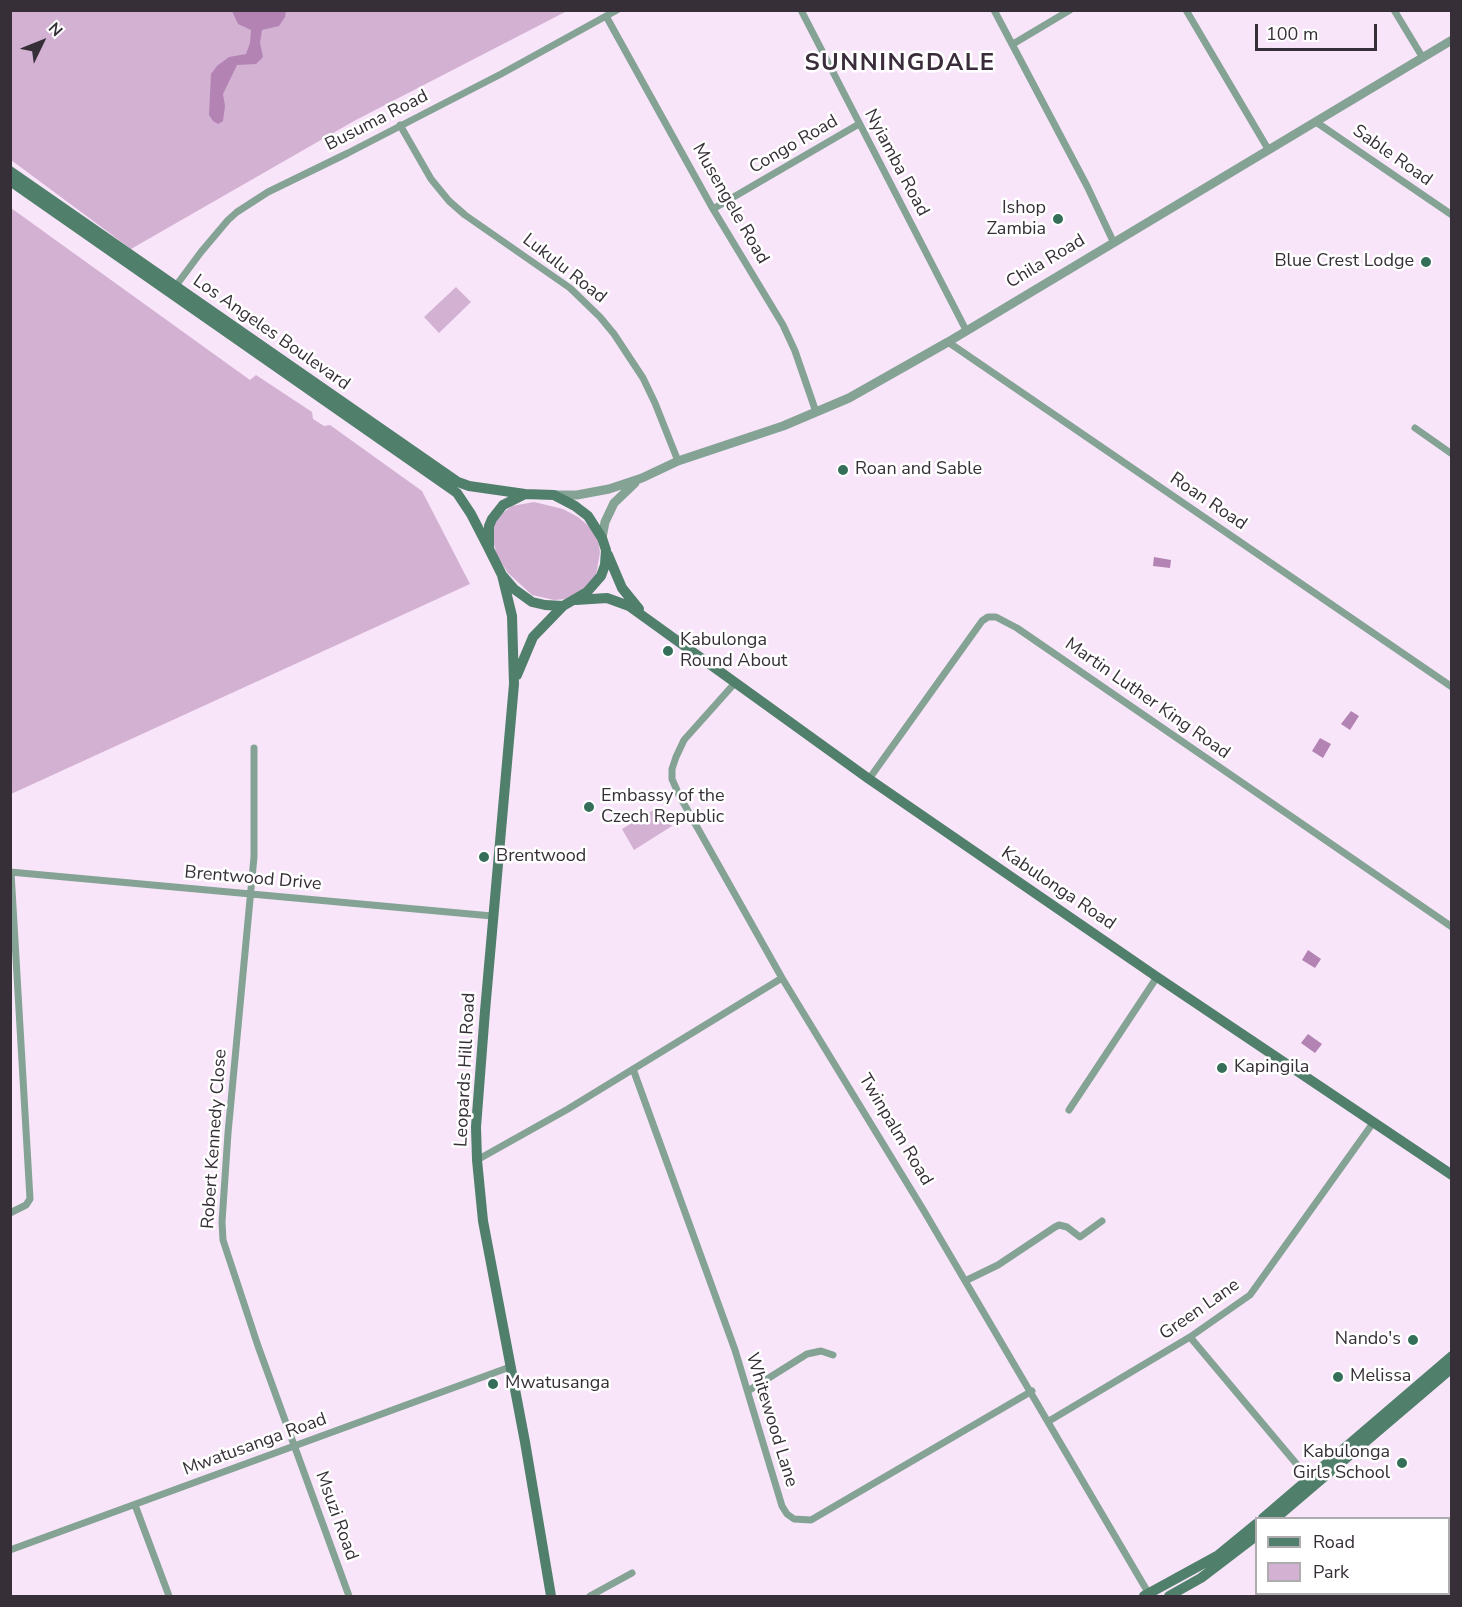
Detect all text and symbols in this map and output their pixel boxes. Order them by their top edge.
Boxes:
north arrow [12,12,72,72]
scale bar [1258,12,1380,50]
text: N [43,18,67,42]
text: 100 m [1266,22,1318,46]
district label: SUNNINGDALE [804,50,996,78]
street label: Busuma Road [322,86,432,156]
street label: Nyiamba Road [859,106,933,220]
street label: Congo Road [746,111,842,179]
street label: Sable Road [1348,121,1436,191]
street label: Musengele Road [687,140,773,268]
place label: Ishop Zambia [986,198,1046,240]
marker: Ishop Zambia [1051,212,1065,226]
street label: Lukulu Road [518,229,610,309]
street label: Chila Road [1003,230,1089,294]
place label: Blue Crest Lodge [1274,251,1414,273]
marker: Blue Crest Lodge [1419,255,1433,269]
street label: Los Angeles Boulevard [188,271,354,395]
place label: Roan and Sable [855,459,982,481]
marker: Roan and Sable [836,463,850,477]
street label: Roan Road [1165,468,1251,536]
place label: Kabulonga Round About [680,630,787,672]
street label: Martin Luther King Road [1060,634,1234,764]
marker: Kabulonga Round About [661,644,675,658]
place label: Embassy of the Czech Republic [601,786,725,828]
marker: Embassy of the Czech Republic [582,800,596,814]
street label: Kabulonga Road [997,843,1119,935]
place label: Brentwood [496,846,586,868]
marker: Brentwood [477,850,491,864]
street label: Brentwood Drive [184,862,322,896]
street label: Leopards Hill Road [451,992,481,1148]
street label: Robert Kennedy Close [198,1048,232,1230]
place label: Kapingila [1234,1057,1309,1079]
marker: Kapingila [1215,1061,1229,1075]
street label: Twinpalm Road [853,1070,937,1190]
street label: Green Lane [1156,1275,1244,1345]
place label: Nando's [1335,1329,1401,1351]
marker: Nando's [1406,1333,1420,1347]
street label: Whitewood Lane [740,1350,802,1490]
place label: Melissa [1350,1366,1411,1388]
marker: Melissa [1331,1370,1345,1384]
place label: Mwatusanga [505,1373,610,1395]
marker: Mwatusanga [486,1377,500,1391]
street label: Mwatusanga Road [180,1409,330,1481]
place label: Kabulonga Girls School [1293,1442,1390,1484]
marker: Kabulonga Girls School [1395,1456,1409,1470]
street label: Msuzi Road [310,1469,362,1563]
legend [1255,1517,1450,1595]
text: Road [1313,1530,1355,1554]
text: Park [1313,1560,1349,1584]

